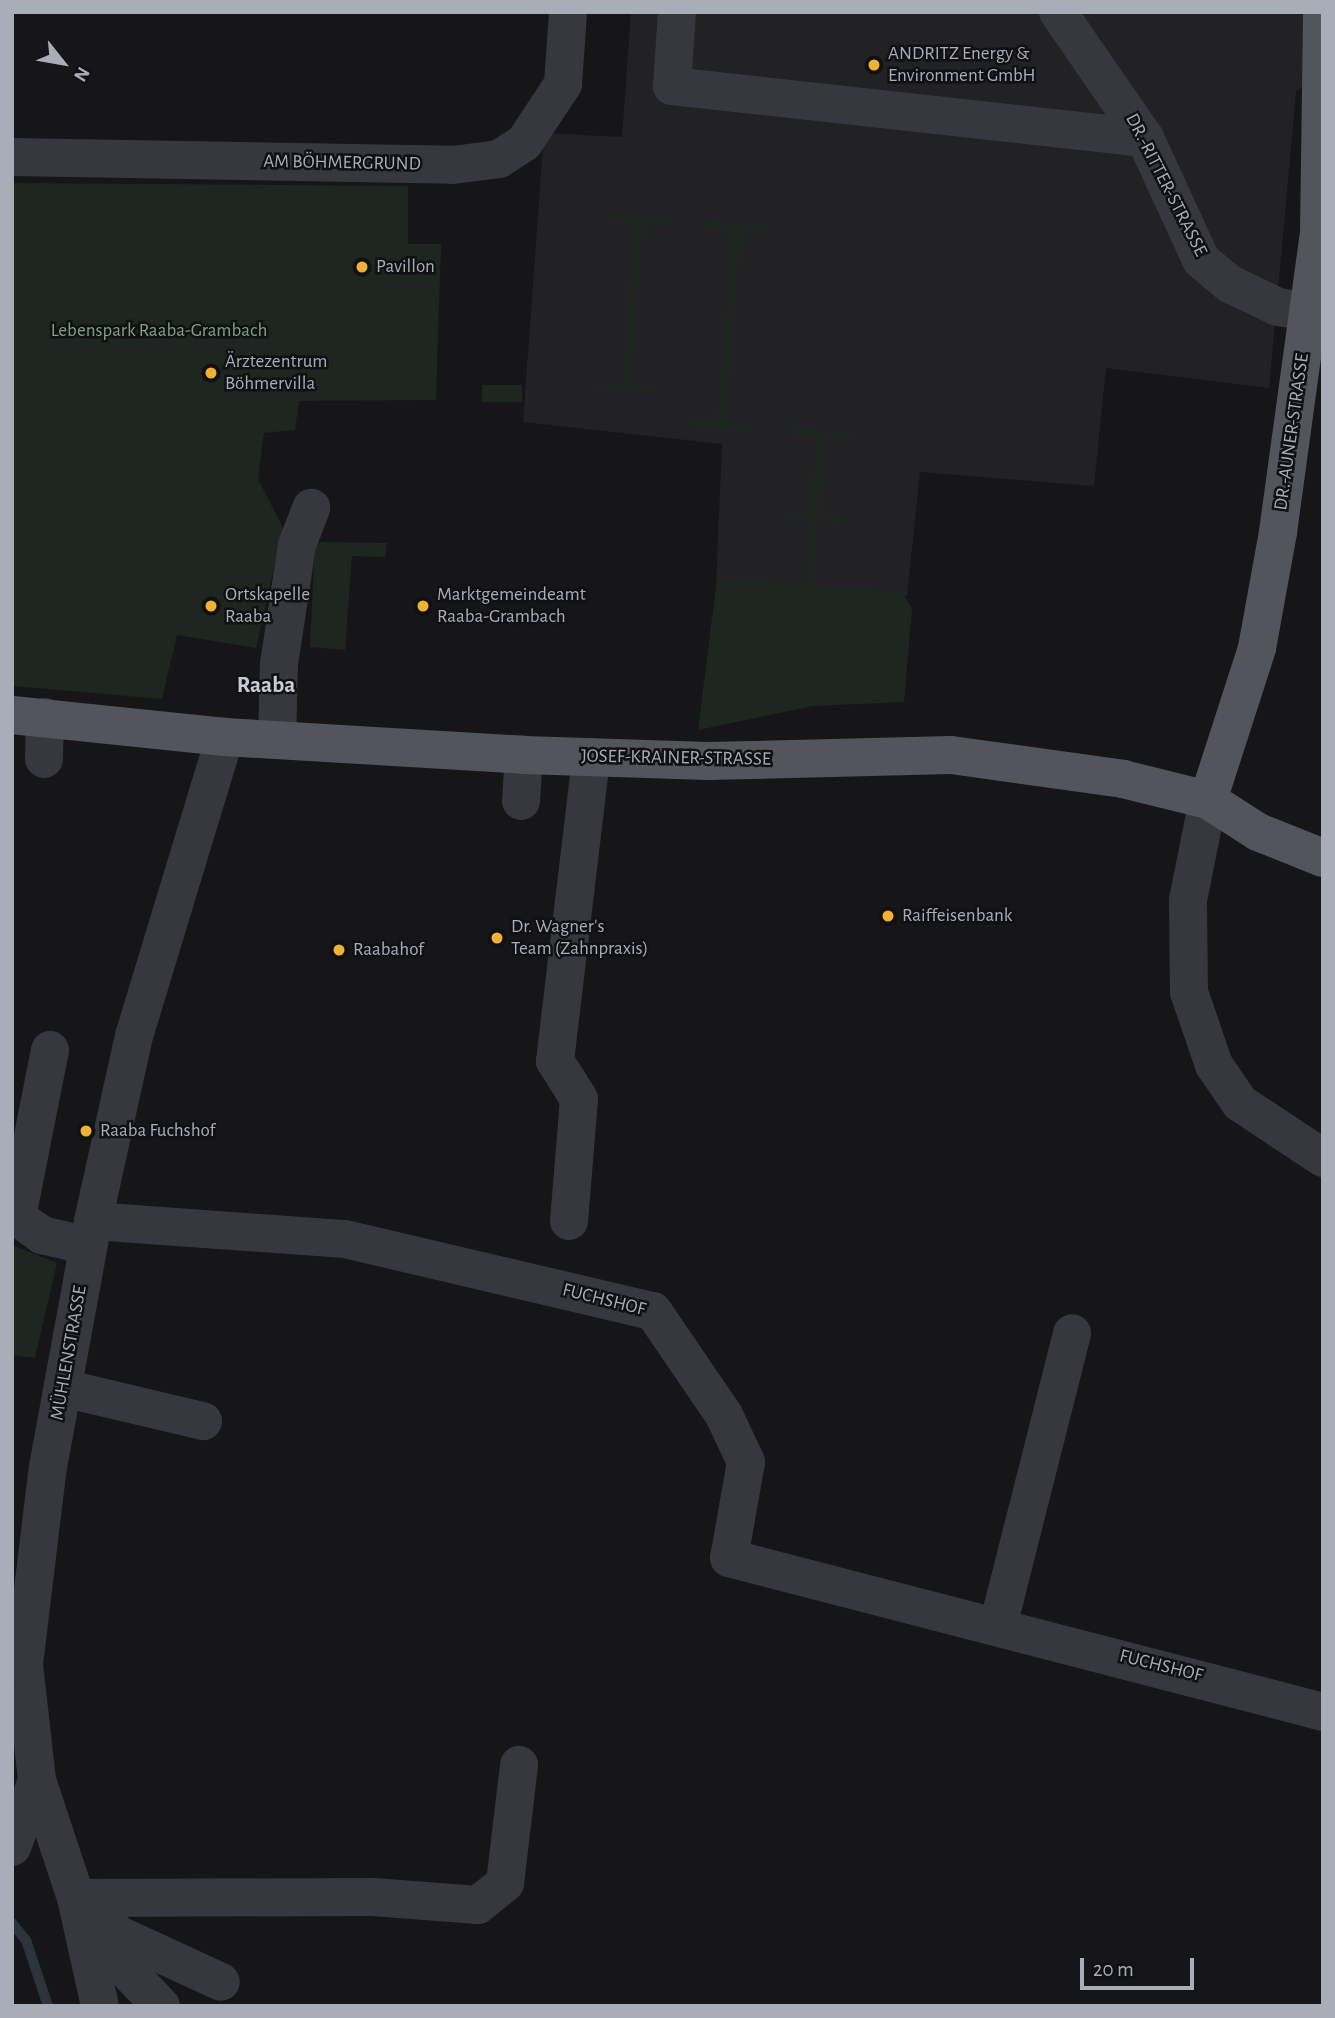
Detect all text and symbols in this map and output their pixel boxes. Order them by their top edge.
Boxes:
north arrow [28,28,98,98]
place label: ANDRITZ Energy & Environment GmbH [888,43,1035,87]
marker: ANDRITZ Energy & Environment GmbH [866,57,882,73]
text: N [70,64,93,85]
street label: DR.-RITTER-STRASSE [1120,110,1212,260]
street label: AM BÖHMERGRUND [263,150,421,176]
place label: Pavillon [376,256,435,278]
marker: Pavillon [354,259,370,275]
park label: Lebenspark Raaba-Grambach [51,320,267,342]
place label: Ärztezentrum Böhmervilla [225,351,327,395]
street label: DR.-AUNER-STRASSE [1270,352,1314,512]
marker: Ärztezentrum Böhmervilla [203,365,219,381]
place label: Ortskapelle Raaba [225,584,310,628]
place label: Marktgemeindeamt Raaba-Grambach [437,584,586,628]
marker: Ortskapelle Raaba [203,598,219,614]
marker: Marktgemeindeamt Raaba-Grambach [415,598,431,614]
district label: Raaba [237,672,295,700]
street label: JOSEF-KRAINER-STRASSE [581,745,771,771]
place label: Raiffeisenbank [902,905,1012,927]
marker: Raiffeisenbank [880,908,896,924]
place label: Dr. Wagner's Team (Zahnpraxis) [511,916,648,960]
marker: Dr. Wagner's Team (Zahnpraxis) [489,930,505,946]
place label: Raabahof [353,939,424,961]
marker: Raabahof [331,942,347,958]
place label: Raaba Fuchshof [100,1120,215,1142]
marker: Raaba Fuchshof [78,1123,94,1139]
street label: FUCHSHOF [560,1279,648,1321]
street label: MÜHLENSTRASSE [46,1284,92,1422]
street label: FUCHSHOF [1117,1645,1205,1687]
scale bar [1083,1944,1197,1988]
text: 20 m [1093,1959,1134,1980]

